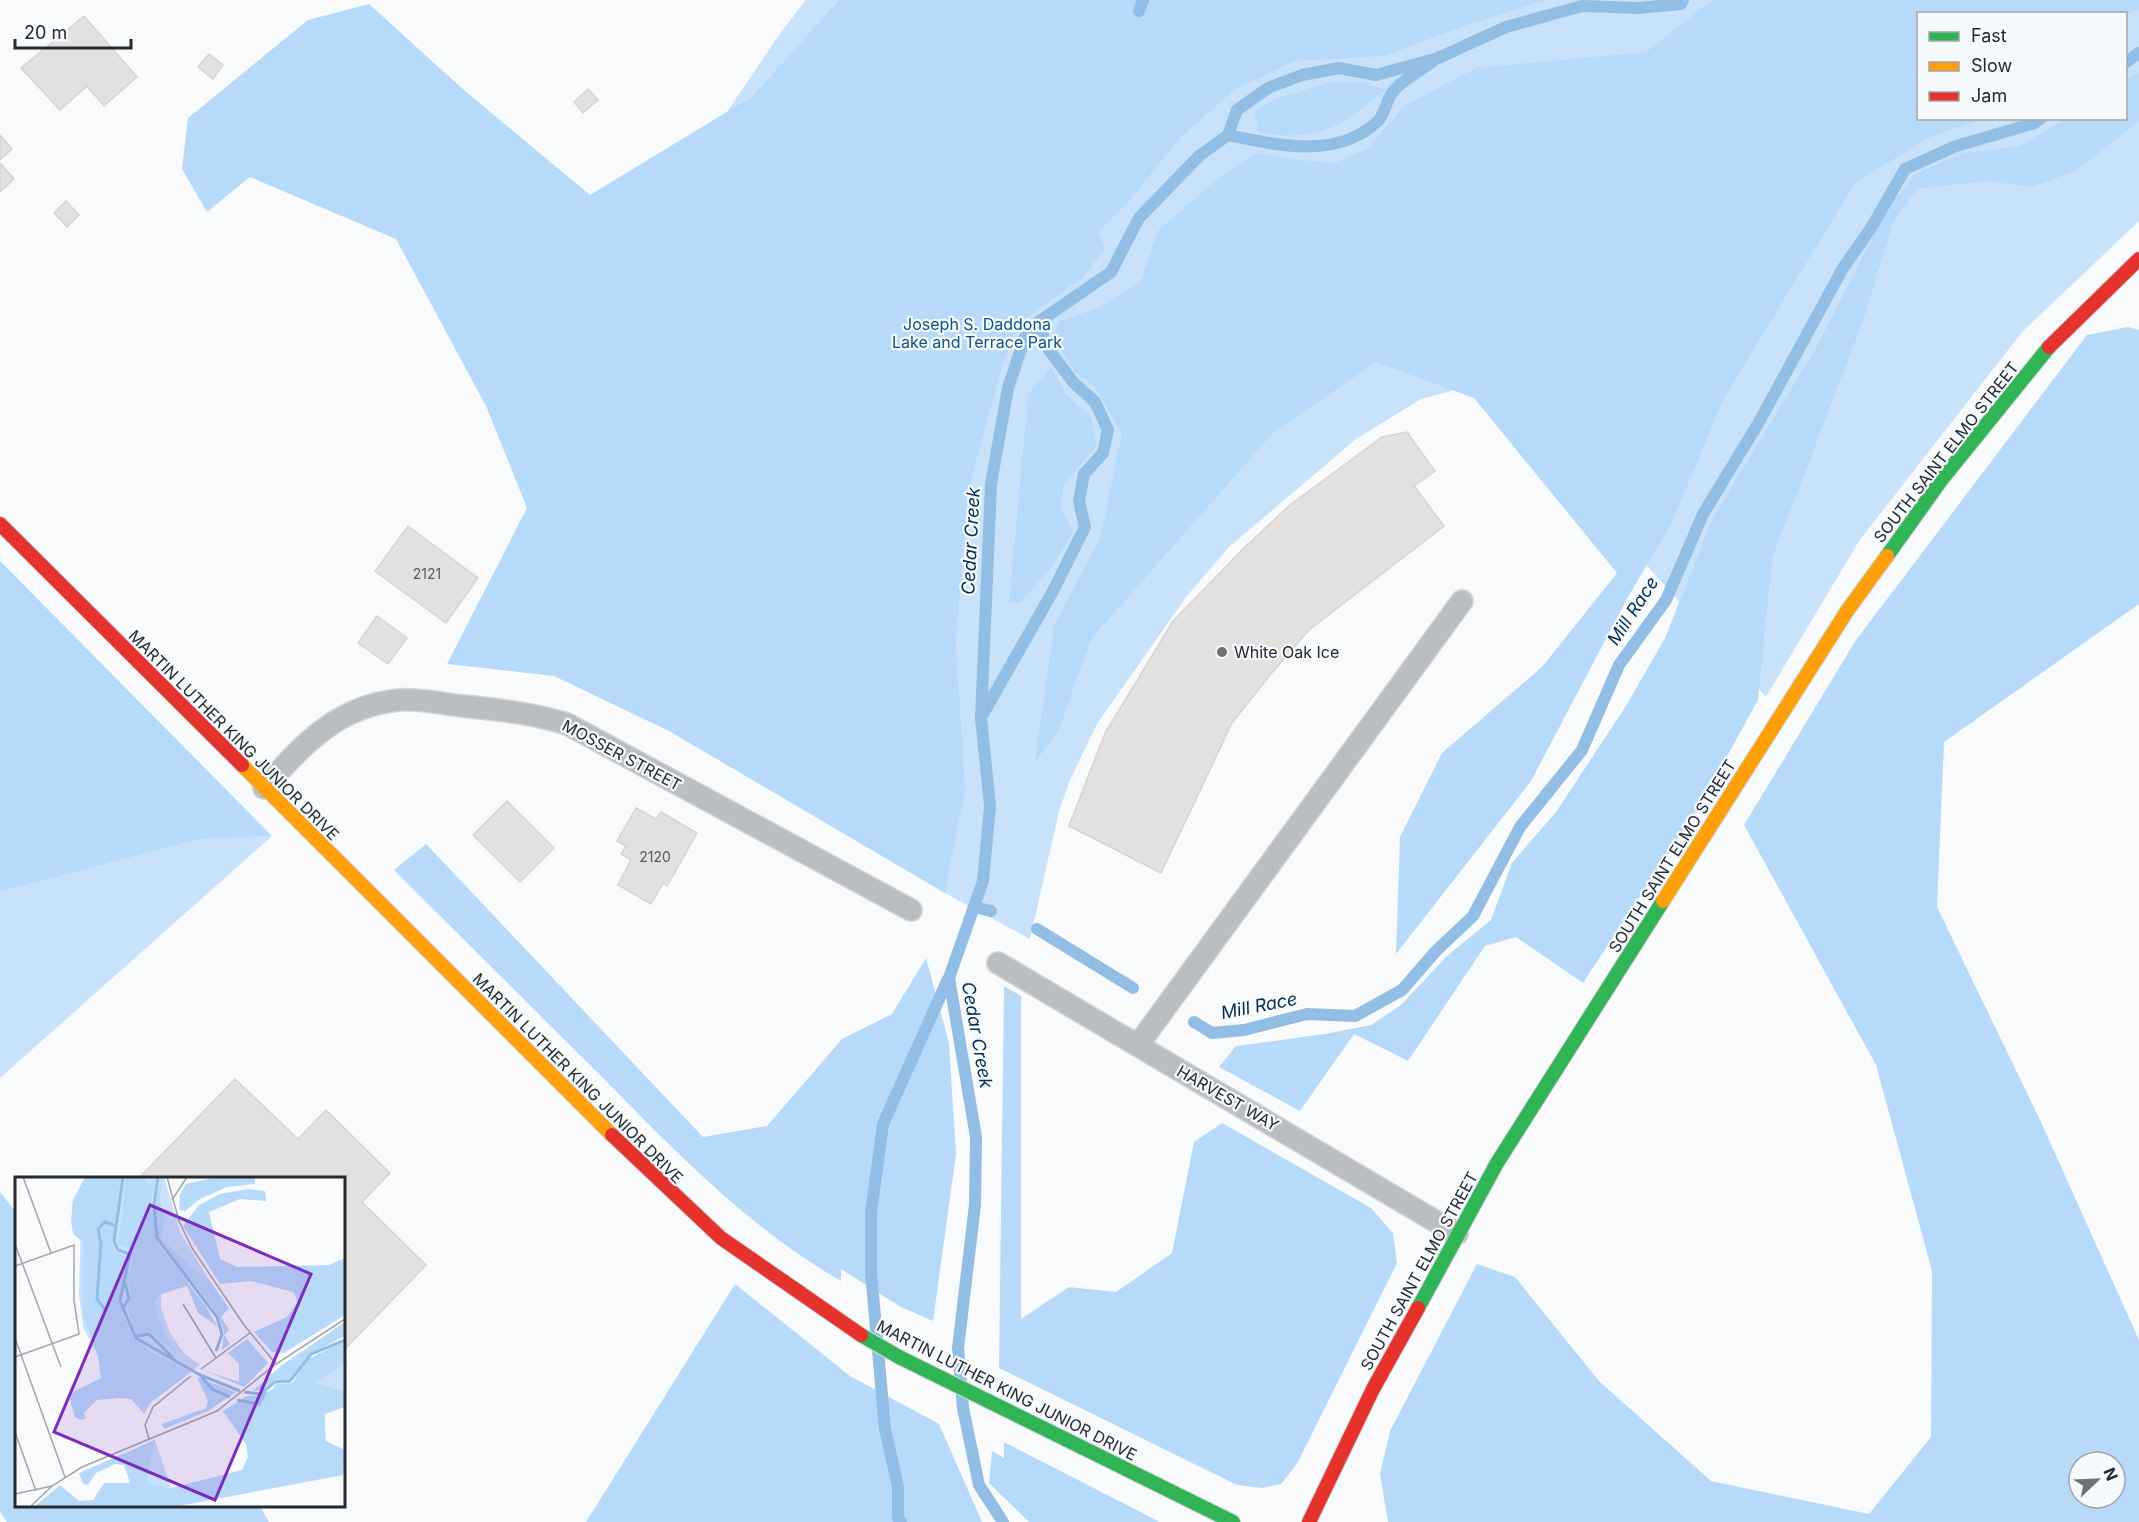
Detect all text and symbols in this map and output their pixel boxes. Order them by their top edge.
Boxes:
scale bar [15,12,130,50]
legend [1917,12,2127,120]
text: 20 m [24,22,67,43]
text: Fast [1971,25,2007,46]
text: Slow [1971,55,2012,76]
text: Jam [1971,85,2007,106]
park label: Joseph S. Daddona Lake and Terrace Park [892,314,1062,352]
street label: SOUTH SAINT ELMO STREET [1869,358,2023,546]
water label: Cedar Creek [957,486,984,595]
house number: 2121 [413,565,441,582]
water label: Mill Race [1603,573,1662,649]
street label: MARTIN LUTHER KING JUNIOR DRIVE [125,626,343,844]
place label: White Oak Ice [1234,642,1339,662]
marker: White Oak Ice [1215,645,1229,659]
street label: MOSSER STREET [559,715,685,795]
street label: SOUTH SAINT ELMO STREET [1604,756,1740,956]
house number: 2120 [639,848,671,865]
street label: MARTIN LUTHER KING JUNIOR DRIVE [469,969,687,1187]
water label: Cedar Creek [958,980,997,1091]
water label: Mill Race [1219,988,1299,1023]
street label: HARVEST WAY [1174,1061,1283,1135]
street label: SOUTH SAINT ELMO STREET [1356,1168,1482,1374]
inset map [15,1177,345,1507]
street label: MARTIN LUTHER KING JUNIOR DRIVE [874,1315,1140,1465]
north arrow [2067,1450,2127,1510]
text: N [2099,1465,2122,1484]

